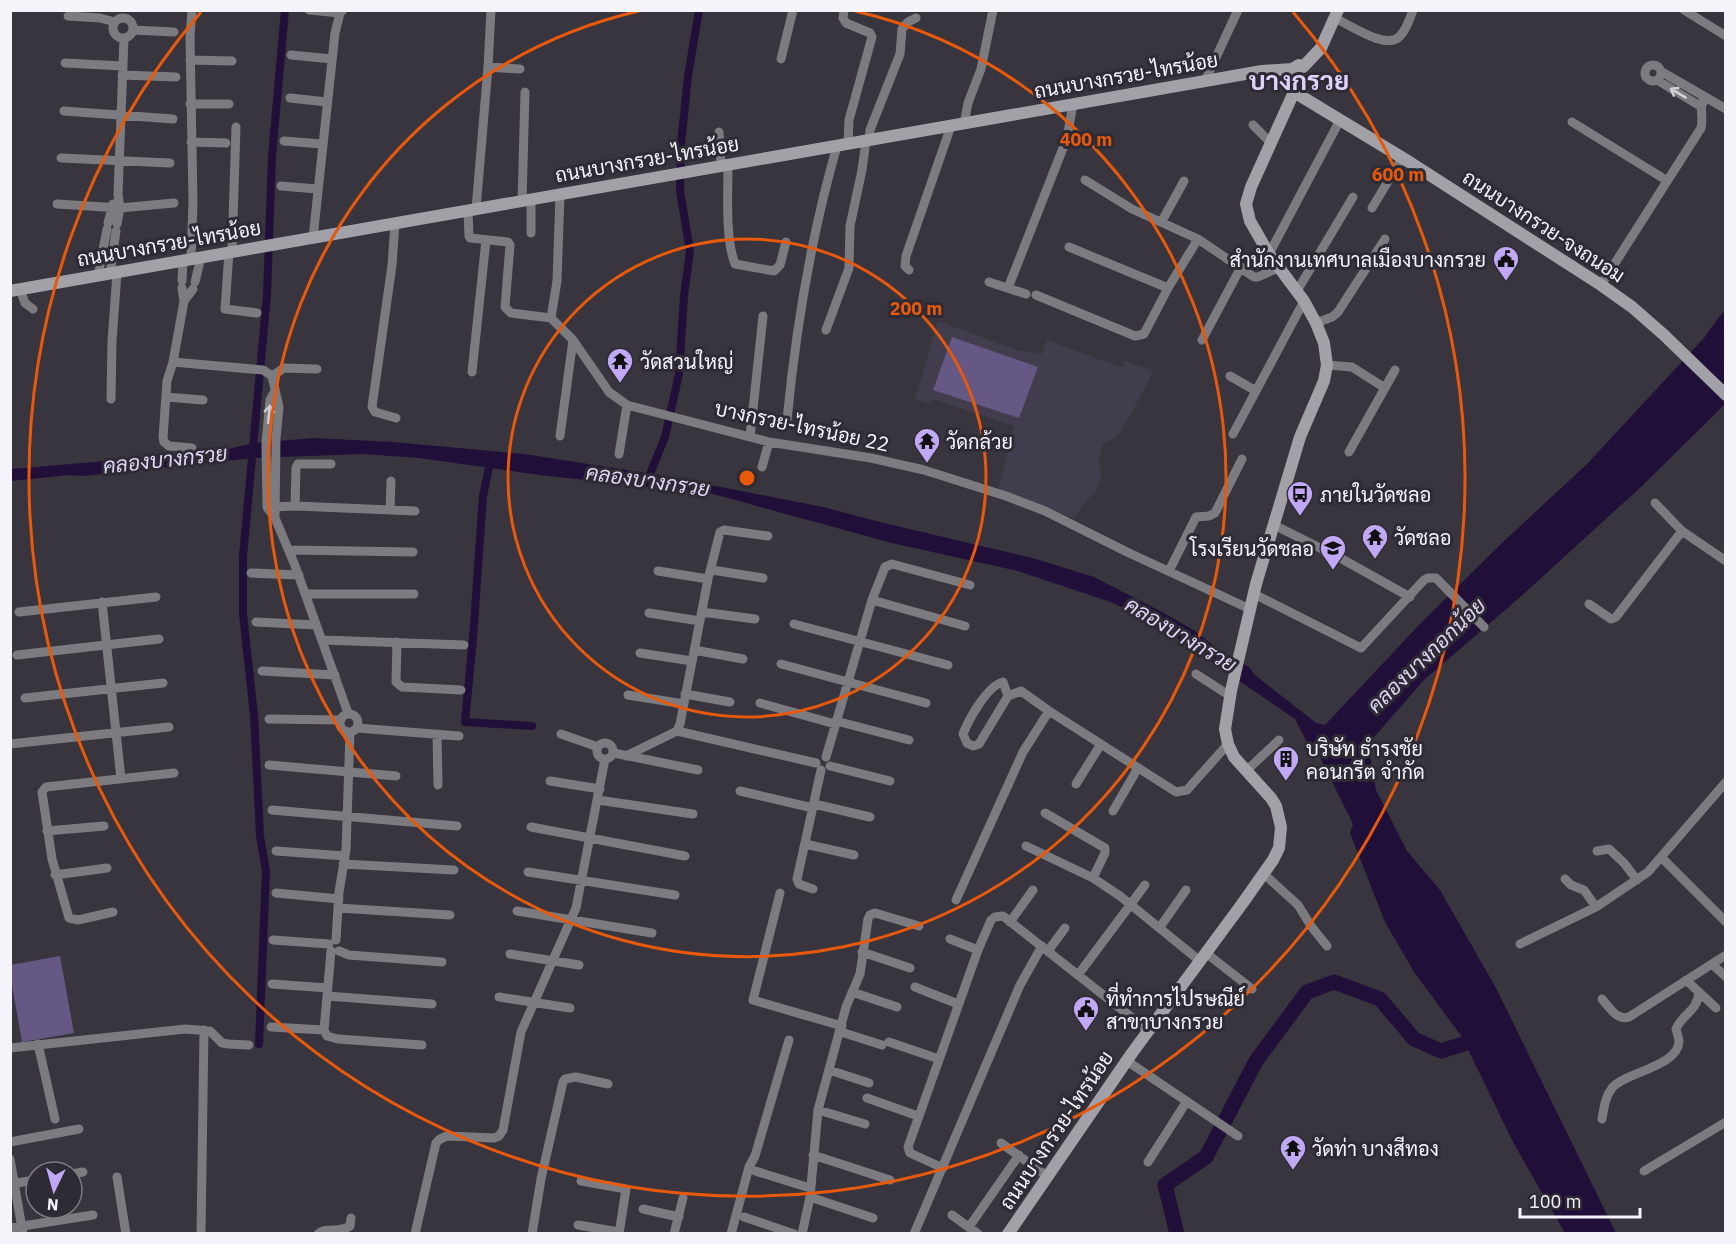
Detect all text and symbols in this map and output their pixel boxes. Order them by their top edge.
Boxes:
street label: ถนนบางกรวย-ไทรน้อย [1032,46,1220,104]
district label: บางกรวย [1249,63,1349,97]
one-way arrow [1670,87,1687,99]
text: 400 m [1060,128,1112,151]
street label: ถนนบางกรวย-ไทรน้อย [553,130,741,188]
text: 600 m [1372,163,1424,186]
street label: ถนนบางกรวย-จงถนอม [1458,163,1630,289]
street label: ถนนบางกรวย-ไทรน้อย [75,214,263,272]
public building icon: สำนักงานเทศบาลเมืองบางกรวย [1491,244,1521,282]
place label: สำนักงานเทศบาลเมืองบางกรวย [1229,246,1486,273]
text: 200 m [890,297,942,320]
temple icon: วัดสวนใหญ่ [605,346,635,384]
place label: วัดสวนใหญ่ [640,348,734,375]
street label: บางกรวย-ไทรน้อย 22 [712,394,892,458]
one-way arrow [263,405,274,425]
temple icon: วัดกล้วย [912,426,942,464]
place label: วัดกล้วย [946,428,1013,455]
water label: คลองบางกรวย [101,439,229,479]
water label: คลองบางกรวย [584,457,712,503]
centre of rings [737,468,757,488]
bus stop icon: ภายในวัดชลอ [1285,479,1315,517]
place label: ภายในวัดชลอ [1320,481,1431,508]
temple icon: วัดชลอ [1360,522,1390,560]
place label: วัดชลอ [1394,524,1452,551]
school or university icon: โรงเรียนวัดชลอ [1318,533,1348,571]
place label: โรงเรียนวัดชลอ [1189,535,1314,562]
water label: คลองบางกรวย [1120,590,1242,678]
water label: คลองบางกอกน้อย [1361,591,1491,719]
place label: บริษัท ธำรงชัย คอนกรีต จำกัด [1306,735,1425,785]
building icon: บริษัท ธำรงชัย คอนกรีต จำกัด [1271,744,1301,782]
place label: ที่ทำการไปรษณีย์ สาขาบางกรวย [1106,982,1245,1035]
public building icon: ที่ทำการไปรษณีย์ สาขาบางกรวย [1071,994,1101,1032]
street label: ถนนบางกรวย-ไทรน้อย [993,1045,1119,1215]
temple icon: วัดท่า บางสีทอง [1278,1133,1308,1171]
place label: วัดท่า บางสีทอง [1312,1135,1439,1162]
north arrow [24,1160,84,1220]
scale bar [1520,1181,1640,1219]
text: 100 m [1529,1190,1581,1213]
text: N [46,1194,59,1215]

